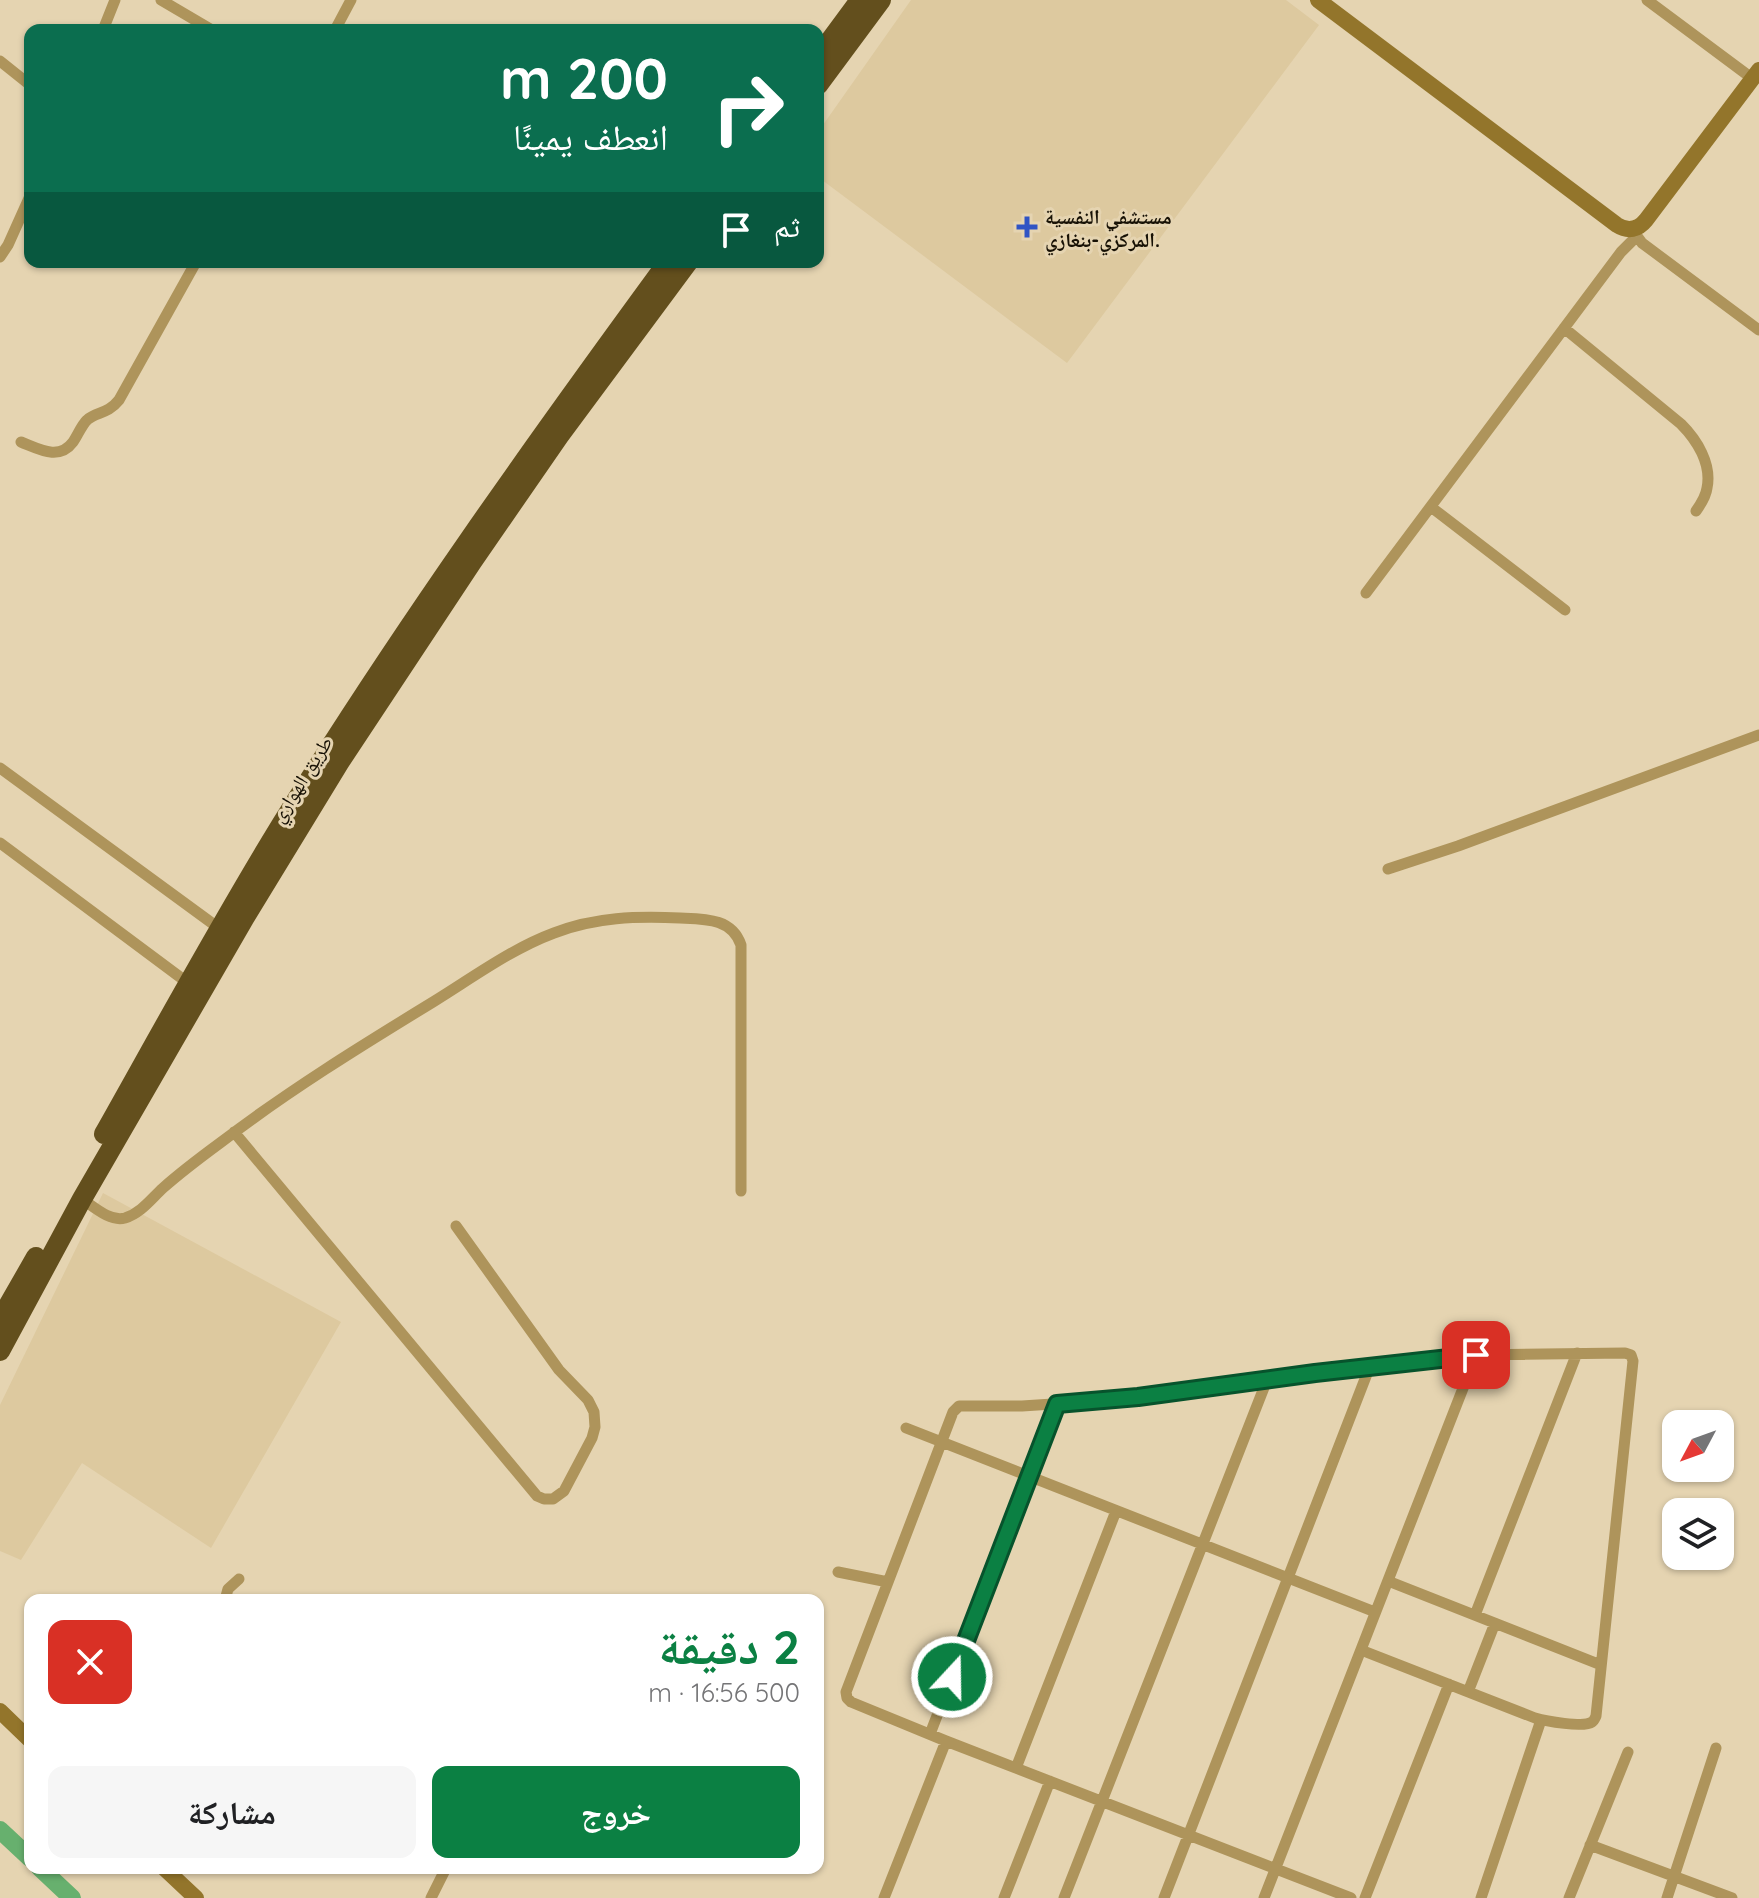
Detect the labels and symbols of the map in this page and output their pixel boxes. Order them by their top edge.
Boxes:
place label: مستشفي النفسية المركزي-بنغازي. [1045,204,1172,255]
marker: مستشفي النفسية المركزي-بنغازي. [1016,216,1038,238]
street label: طريق الهواري [265,731,341,829]
pin [1442,1321,1510,1389]
north arrow [1662,1410,1734,1482]
position arrow [910,1635,994,1719]

